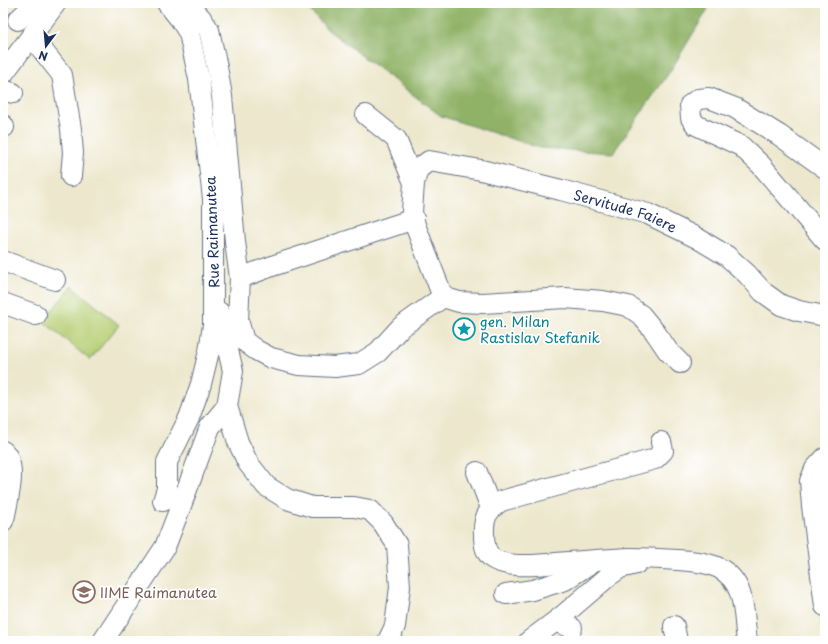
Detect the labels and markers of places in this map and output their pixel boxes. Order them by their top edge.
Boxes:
place label: gen. Milan Rastislav Stefanik [480,311,601,348]
place icon: gen. Milan Rastislav Stefanik [451,316,477,342]
school or university icon: IIME Raimanutea [71,579,97,605]
place label: IIME Raimanutea [100,582,217,603]

